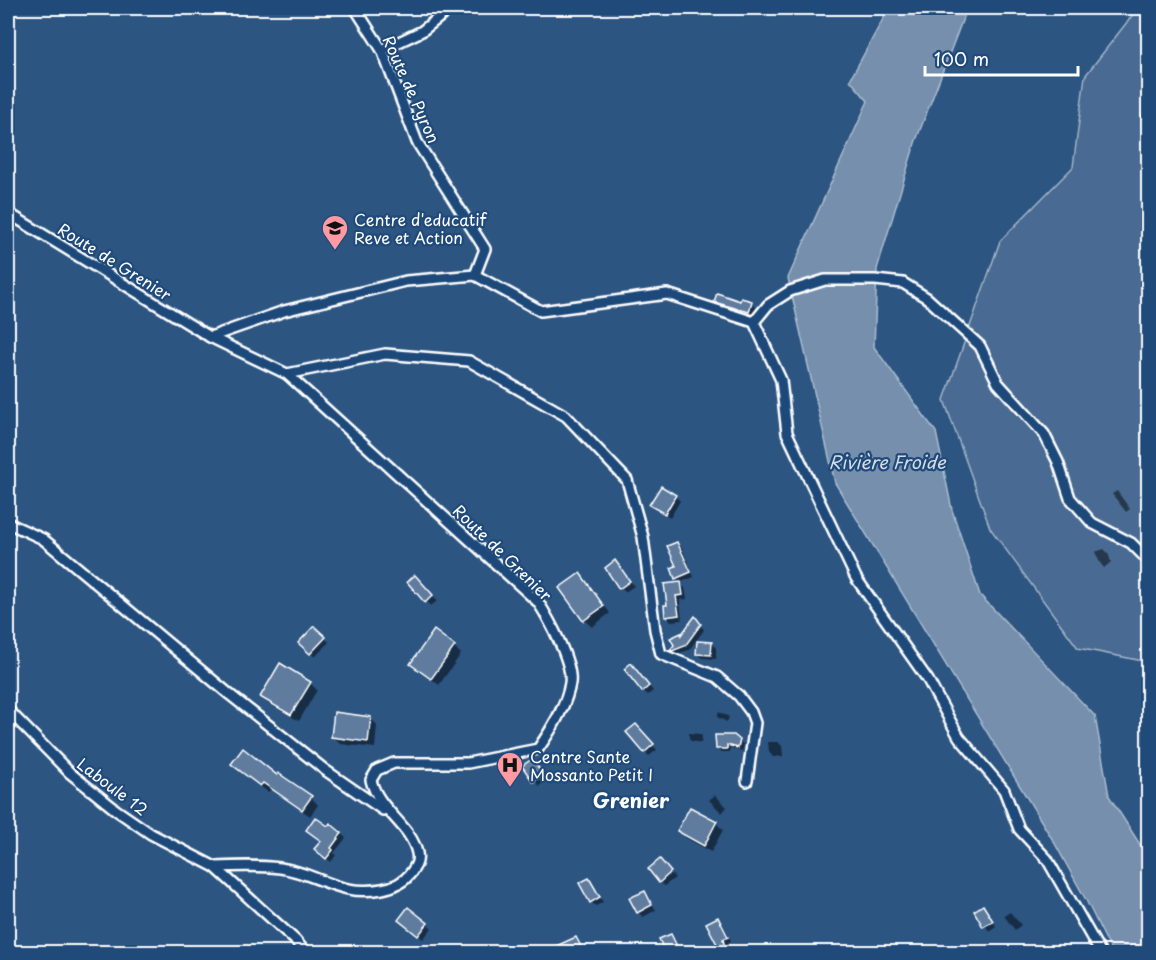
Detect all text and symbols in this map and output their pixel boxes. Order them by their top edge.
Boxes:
street label: Route de Pyron [378,31,446,147]
scale bar [925,39,1078,77]
text: 100 m [934,45,989,72]
place label: Centre d'educatif Reve et Action [354,207,488,249]
school or university icon: Centre d'educatif Reve et Action [320,213,350,251]
street label: Route de Grenier [54,216,177,306]
water label: Rivière Froide [829,448,947,475]
street label: Route de Grenier [448,498,558,606]
place label: Centre Sante Mossanto Petit I [530,744,653,786]
hospital icon: Centre Sante Mossanto Petit I [495,750,525,788]
street label: Laboule 12 [73,751,153,821]
district label: Grenier [593,785,670,815]

